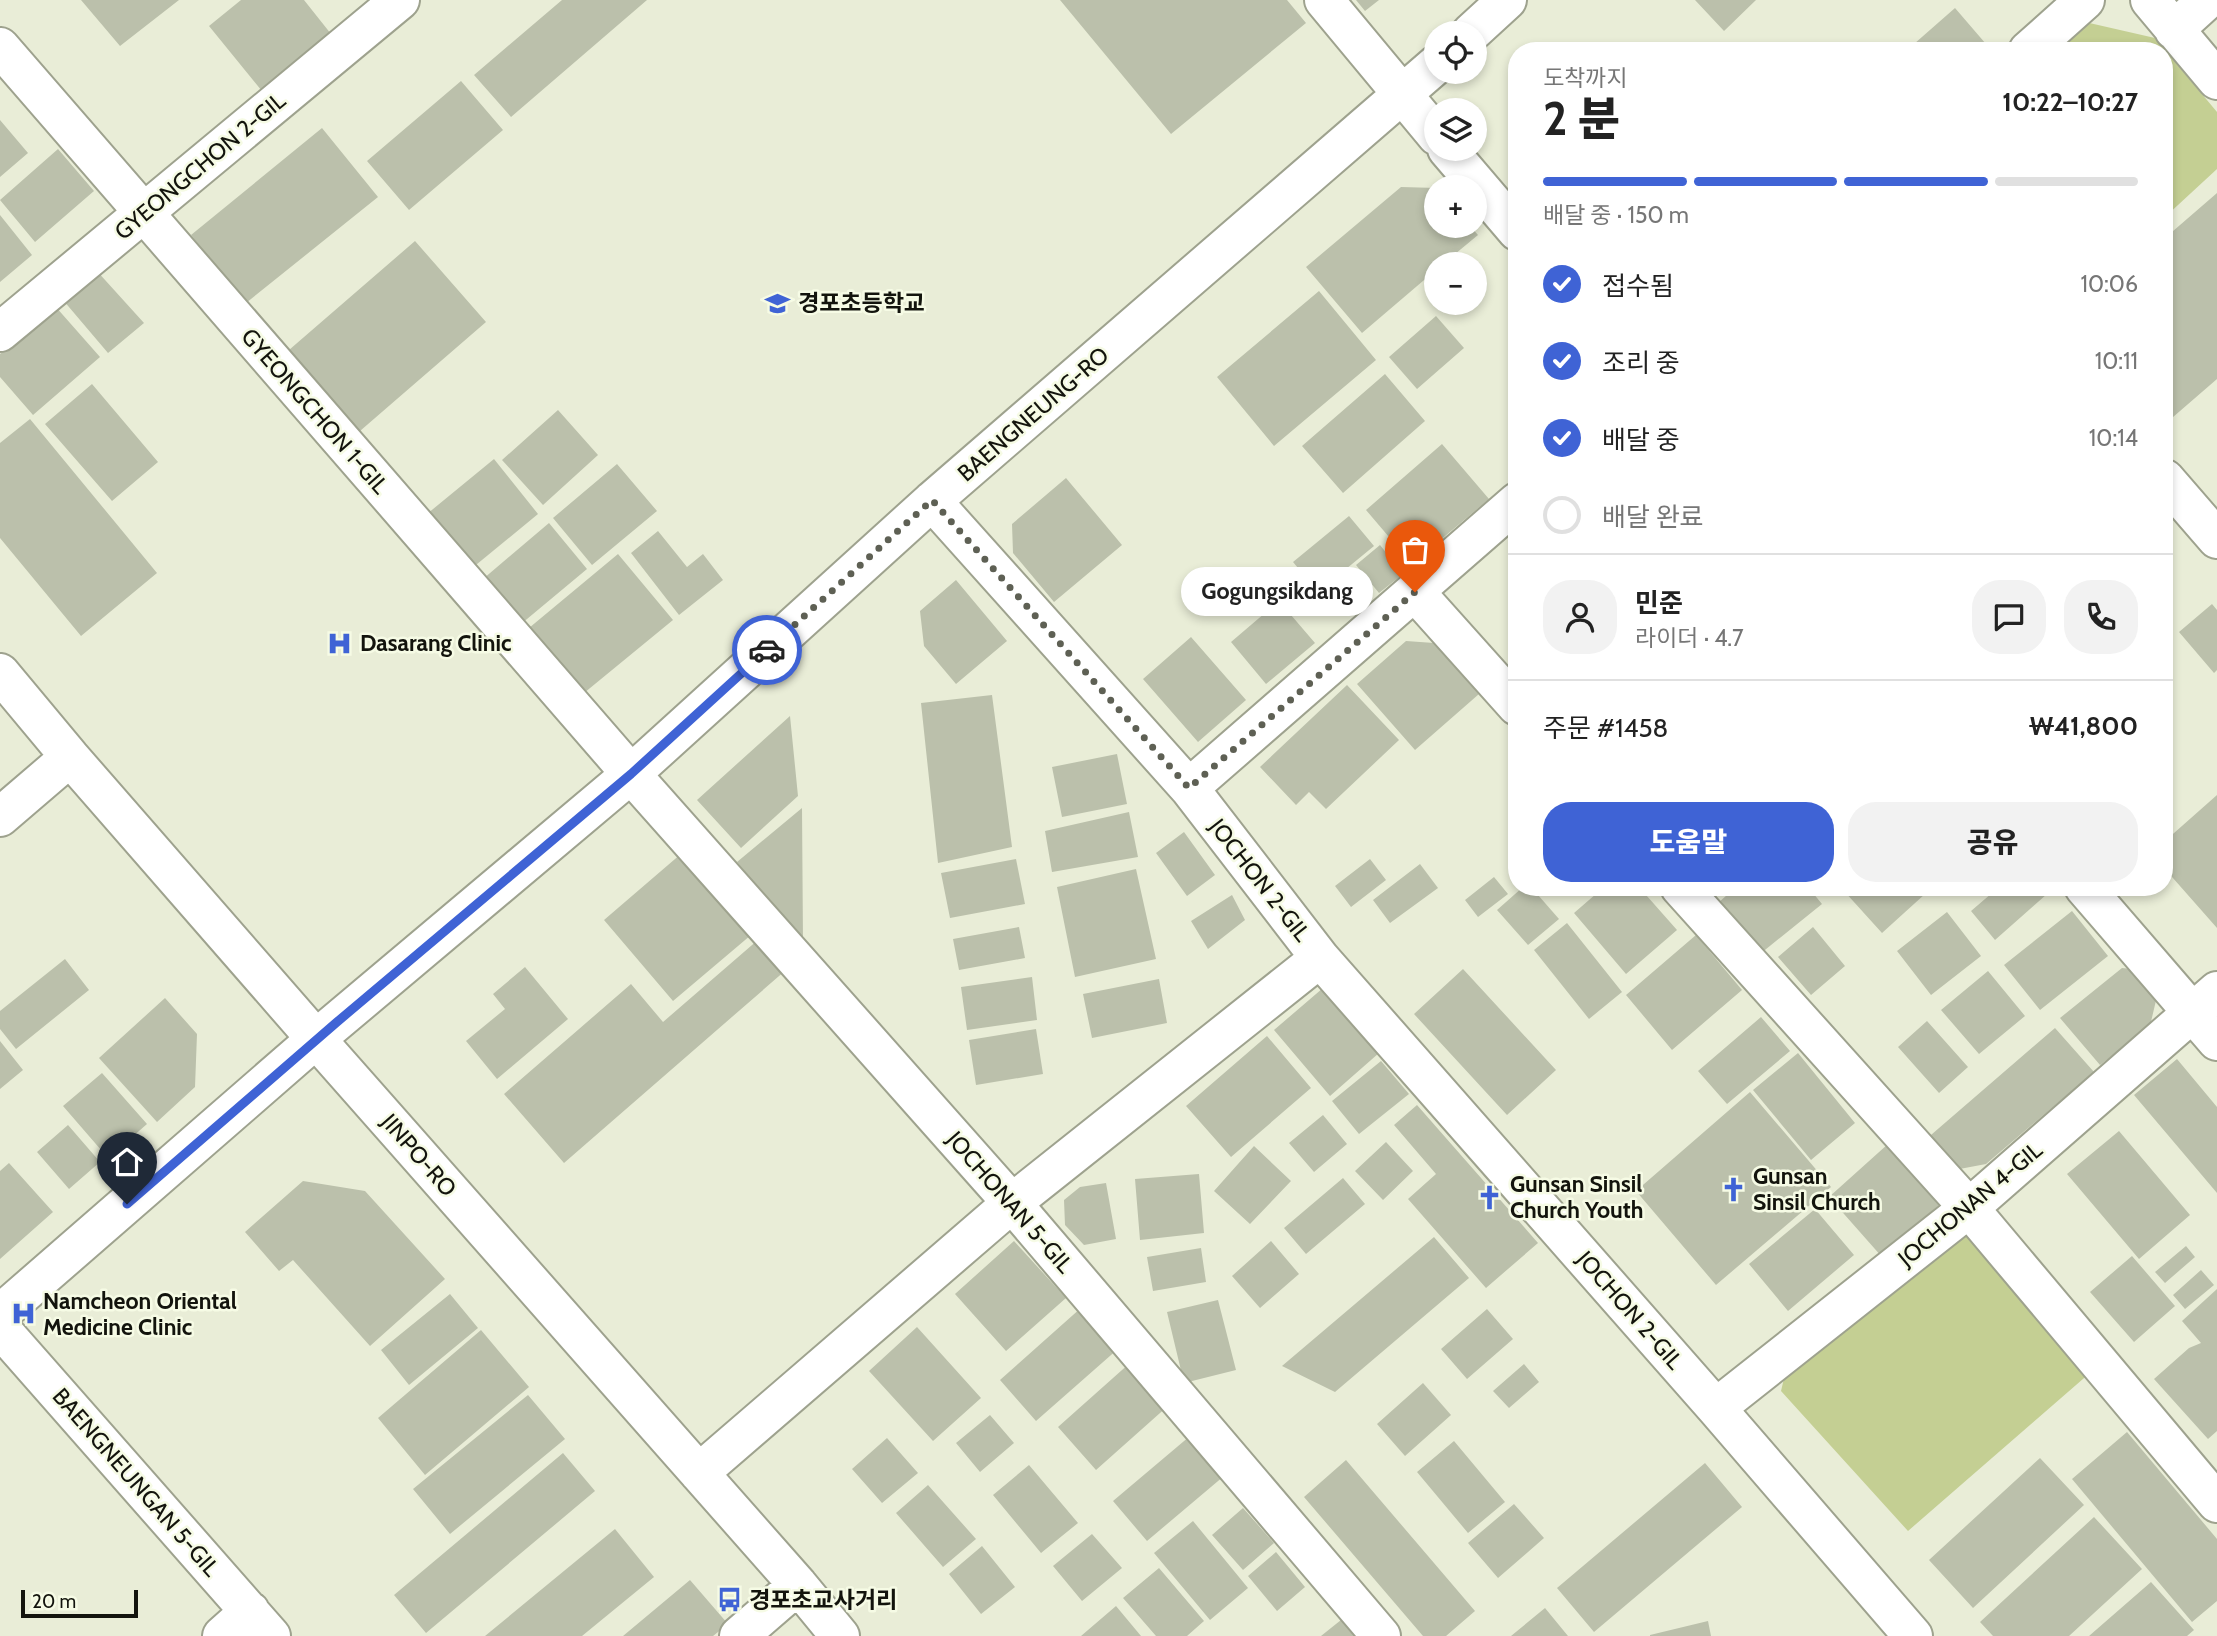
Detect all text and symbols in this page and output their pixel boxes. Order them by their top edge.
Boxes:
map controls [1424,21,1487,315]
button: locate [1424,21,1487,84]
text: 도착까지 [1543,64,1628,92]
street label: GYEONGCHON 2-GIL [109,86,291,246]
text: 10:22–10:27 [2002,86,2138,118]
text: 2 분 [1543,91,1620,147]
button: layers [1424,98,1487,161]
button: + [1424,175,1487,238]
text: 배달 중 · 150 m [1543,201,1689,229]
button: − [1424,252,1487,315]
icon: check [1543,265,1581,303]
text: 접수됨 [1602,270,1674,302]
text: 10:06 [2081,270,2138,298]
school or university icon: 경포초등학교 [764,289,792,317]
place label: 경포초등학교 [798,289,925,317]
street label: GYEONGCHON 1-GIL [236,323,395,500]
street label: BAENGNEUNG-RO [952,341,1114,487]
icon: check [1543,342,1581,380]
text: 조리 중 [1602,347,1680,379]
text: 10:11 [2095,347,2138,375]
icon: check [1543,419,1581,457]
text: 배달 중 [1602,424,1680,456]
text: 10:14 [2089,424,2138,452]
text: 배달 완료 [1602,501,1704,533]
pin [1385,520,1445,592]
icon: bag [1396,531,1434,569]
callout: Gogungsikdang [1180,568,1373,616]
text: Gogungsikdang [1201,577,1353,605]
button: person [1543,580,1617,654]
button: chat [1972,580,2046,654]
button: phone [2064,580,2138,654]
text: 민준 [1635,587,1683,619]
courier [732,615,802,685]
text: 라이더 · 4.7 [1635,624,1744,652]
hospital icon: Dasarang Clinic [326,629,354,657]
place label: Dasarang Clinic [360,629,512,657]
icon: car [748,631,786,669]
text: ₩41,800 [2029,710,2138,742]
text: 주문 #1458 [1543,712,1668,744]
button: 도움말 [1543,802,1834,882]
button: 공유 [1848,802,2138,882]
street label: JOCHON 2-GIL [1203,813,1317,947]
street label: JINPO-RO [375,1107,462,1202]
street label: JOCHONAN 5-GIL [940,1125,1079,1279]
pin [97,1132,157,1204]
street label: JOCHONAN 4-GIL [1892,1135,2048,1273]
icon: home [108,1143,146,1181]
place label: Gunsan Sinsil Church [1753,1162,1881,1216]
place label: Gunsan Sinsil Church Youth [1510,1170,1643,1224]
church icon: Gunsan Sinsil Church [1719,1175,1747,1203]
church icon: Gunsan Sinsil Church Youth [1476,1183,1504,1211]
street label: JOCHON 2-GIL [1570,1244,1689,1375]
place label: Namcheon Oriental Medicine Clinic [43,1287,237,1341]
hospital icon: Namcheon Oriental Medicine Clinic [9,1300,37,1328]
street label: BAENGNEUNGAN 5-GIL [47,1382,226,1582]
bus stop icon: 경포초교사거리 [715,1586,743,1614]
place label: 경포초교사거리 [749,1586,897,1614]
scale bar [21,1587,138,1619]
text: 20 m [32,1590,76,1613]

